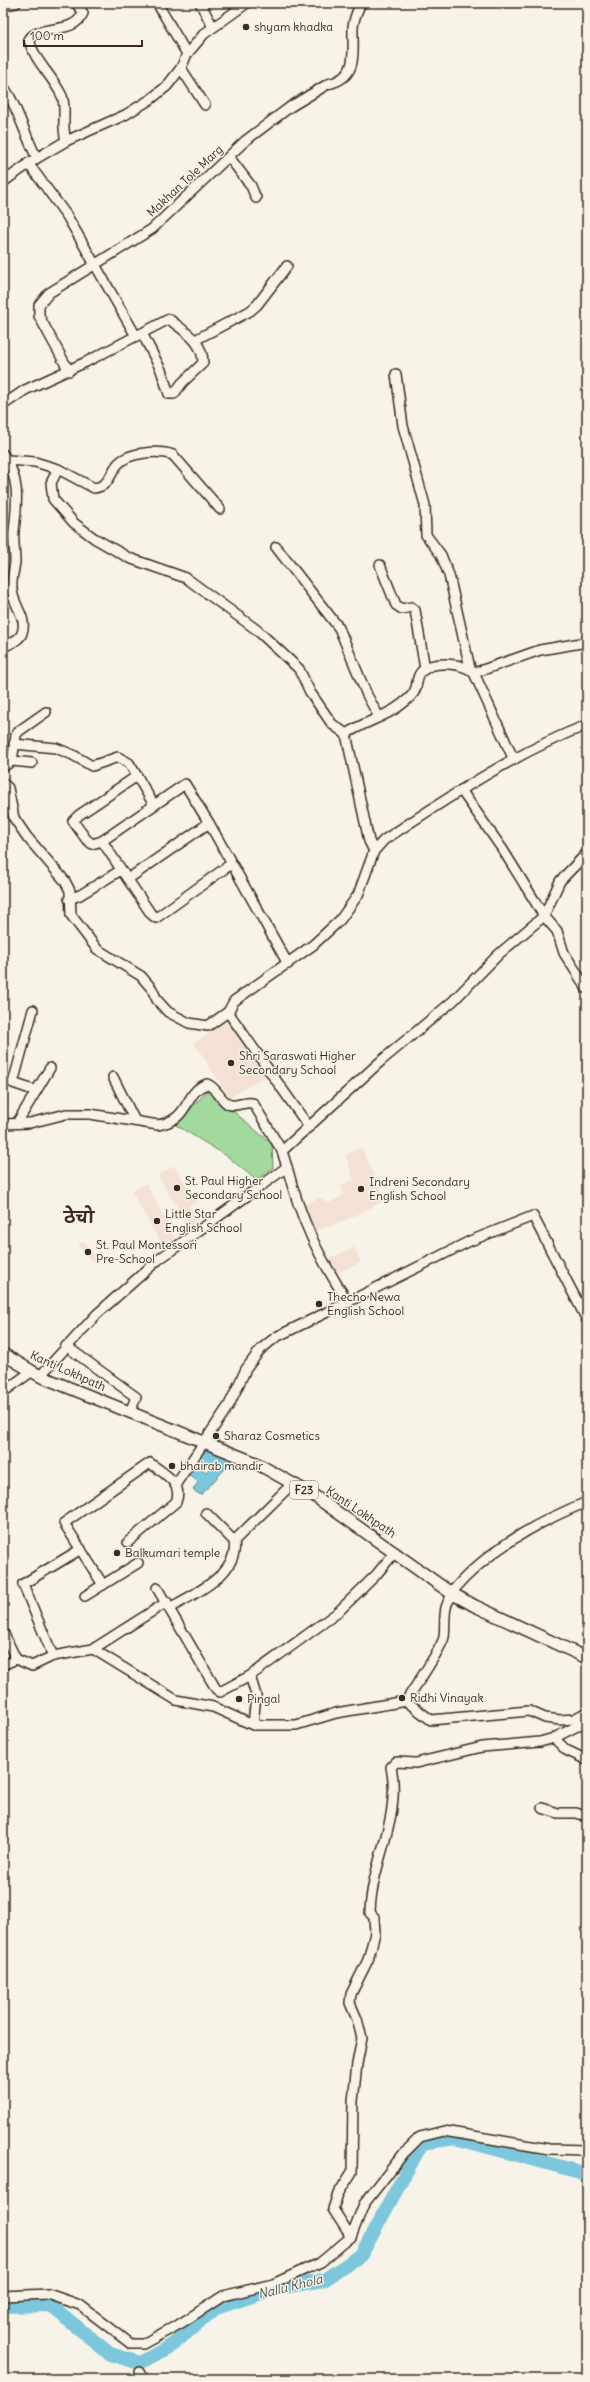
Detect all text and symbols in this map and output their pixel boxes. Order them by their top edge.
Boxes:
place label: shyam khadka [254,19,333,34]
scale bar [24,22,142,48]
marker: shyam khadka [241,22,251,32]
text: 100 m [30,28,64,43]
street label: Makhan Tole Marg [144,142,226,220]
place label: Shri Saraswati Higher Secondary School [239,1048,356,1077]
marker: Shri Saraswati Higher Secondary School [226,1058,236,1068]
place label: St. Paul Higher Secondary School [185,1173,282,1202]
place label: Indreni Secondary English School [369,1174,470,1203]
marker: St. Paul Higher Secondary School [172,1183,182,1193]
marker: Indreni Secondary English School [356,1184,366,1194]
district label: ठेचो [62,1205,95,1227]
place label: Little Star English School [165,1206,242,1235]
marker: Little Star English School [152,1216,162,1226]
place label: St. Paul Montessori Pre-School [96,1237,197,1266]
marker: St. Paul Montessori Pre-School [83,1247,93,1257]
place label: Thecho Newa English School [327,1289,404,1318]
marker: Thecho Newa English School [314,1299,324,1309]
street label: Kanti Lokhpath [28,1347,109,1394]
place label: Sharaz Cosmetics [224,1428,320,1443]
marker: Sharaz Cosmetics [211,1431,221,1441]
place label: bhairab mandir [180,1458,263,1473]
marker: bhairab mandir [167,1461,177,1471]
road number: F23 [290,1481,318,1499]
street label: Kanti Lokhpath [323,1483,399,1541]
place label: Balkumari temple [125,1545,220,1560]
marker: Balkumari temple [112,1548,122,1558]
place label: Ridhi Vinayak [410,1690,484,1705]
place label: Pingal [247,1691,280,1706]
marker: Ridhi Vinayak [397,1693,407,1703]
marker: Pingal [234,1694,244,1704]
water label: Nallu Khola [256,2270,325,2303]

